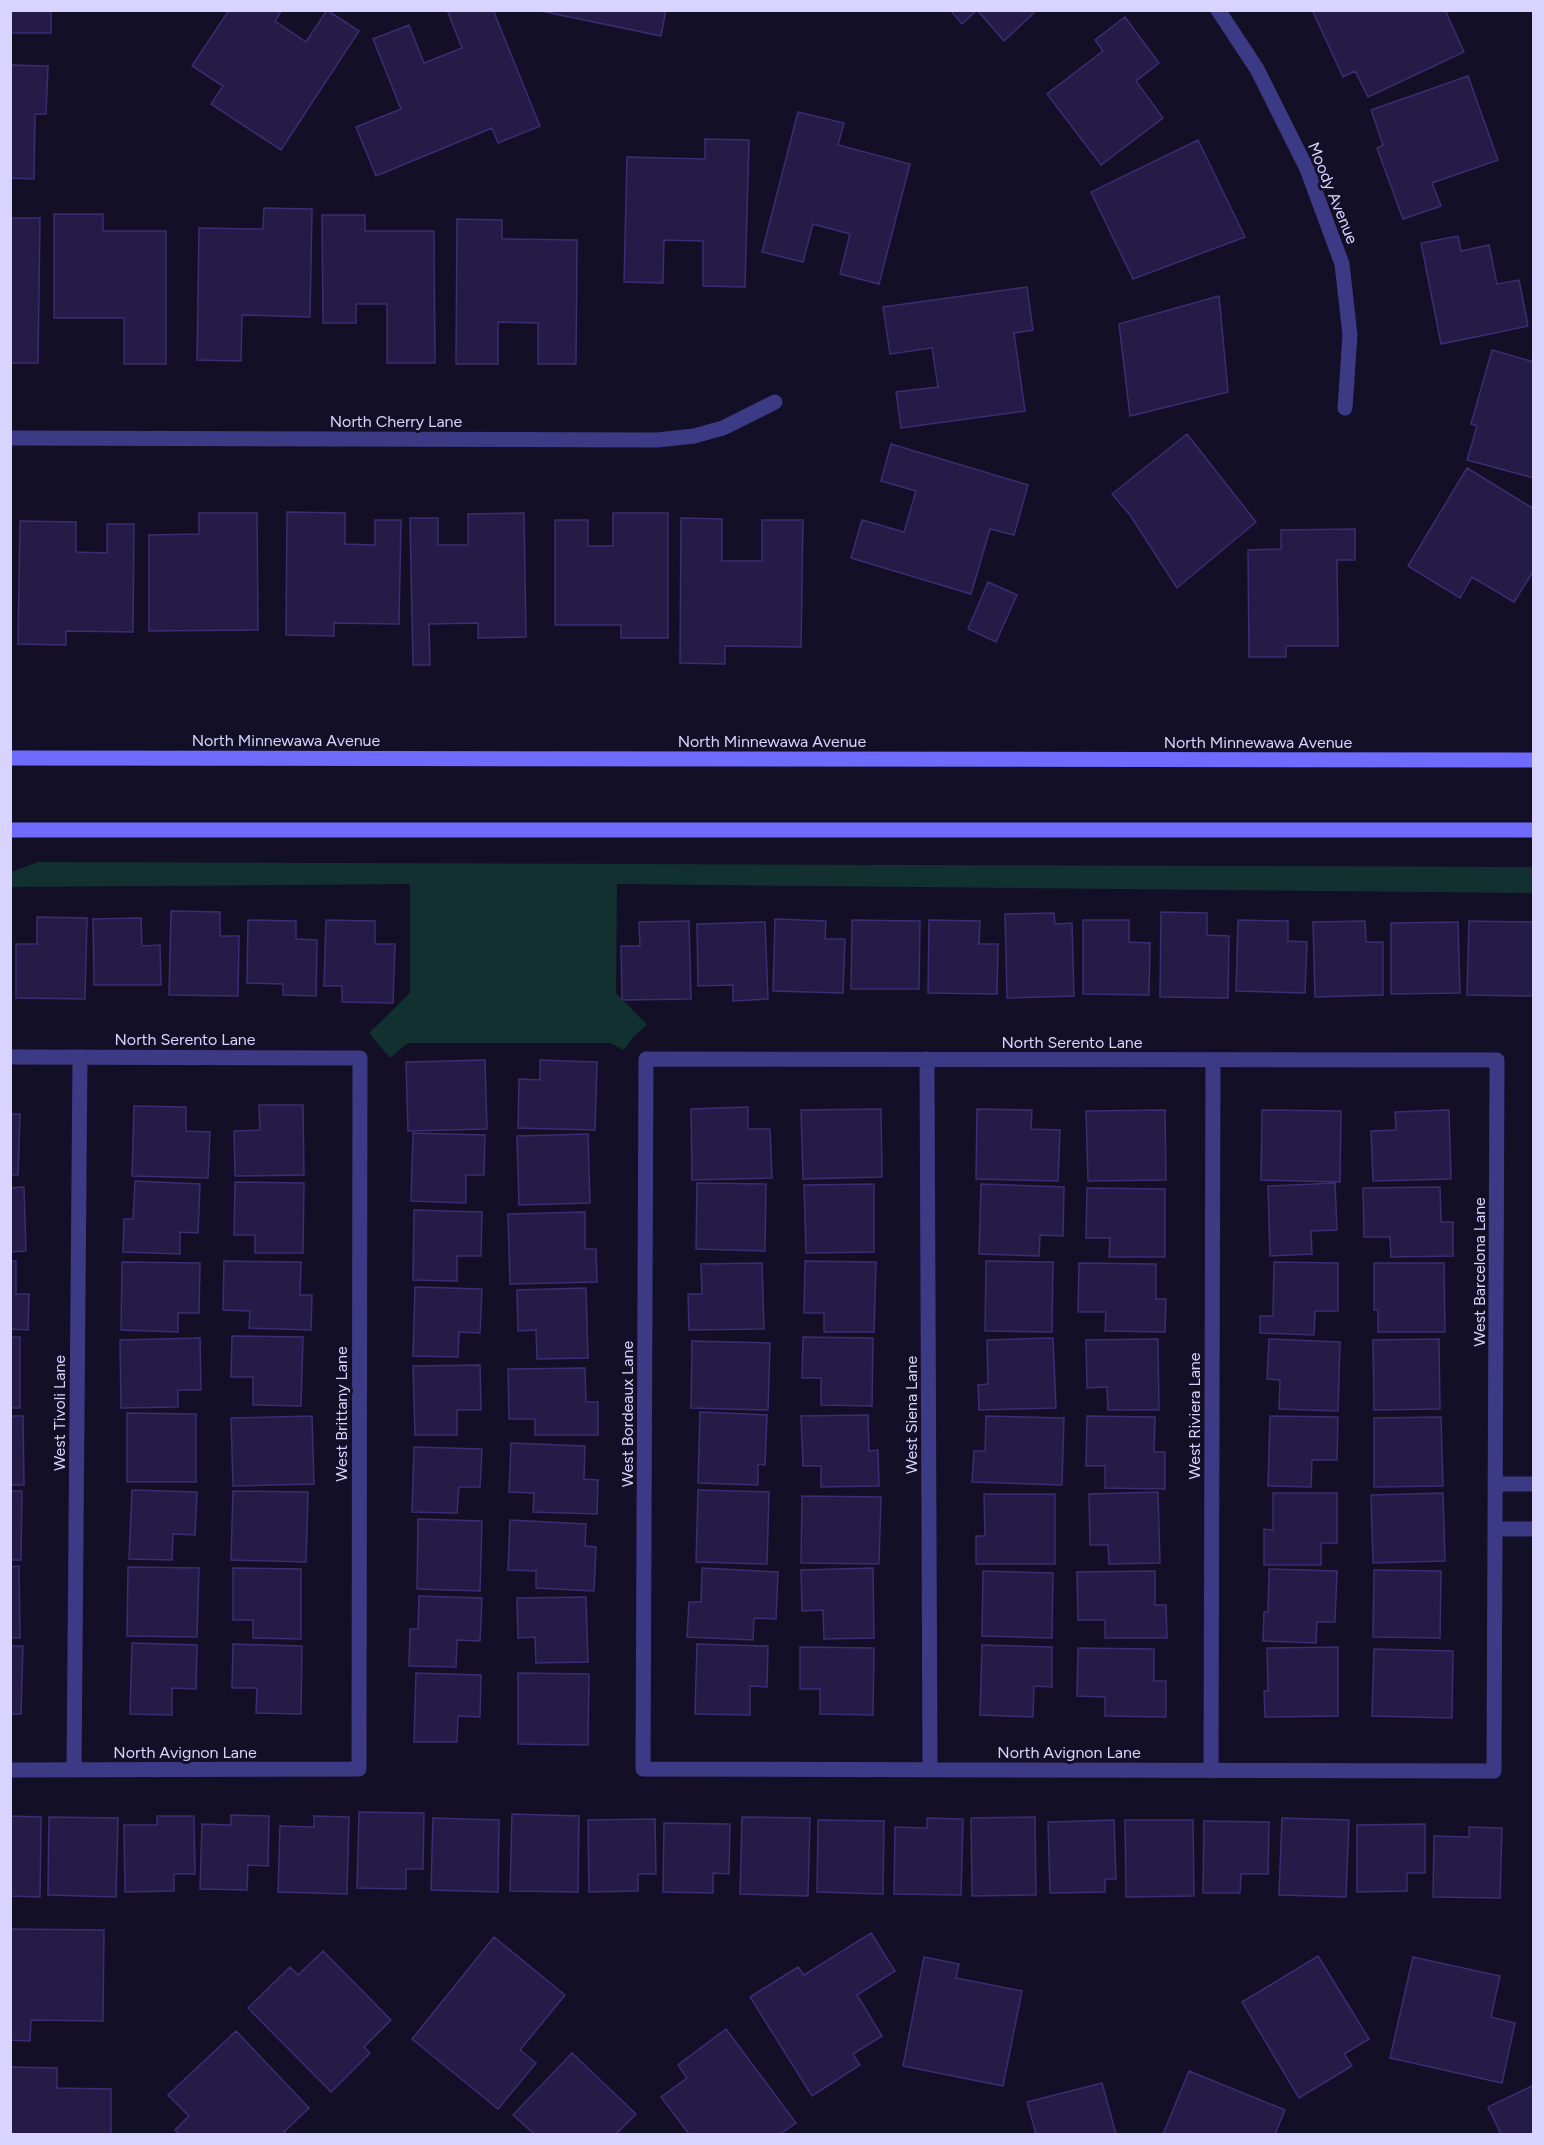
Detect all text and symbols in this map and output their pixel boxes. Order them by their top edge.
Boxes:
street label: Moody Avenue [1304,139,1362,247]
street label: North Cherry Lane [330,412,463,431]
street label: North Minnewawa Avenue [192,731,381,750]
street label: North Minnewawa Avenue [678,732,867,751]
street label: North Minnewawa Avenue [1164,733,1353,752]
street label: North Serento Lane [114,1030,256,1049]
street label: North Serento Lane [1001,1033,1143,1052]
street label: West Barcelona Lane [1470,1197,1489,1347]
street label: West Bordeaux Lane [618,1341,637,1487]
street label: West Brittany Lane [332,1346,351,1482]
street label: West Riviera Lane [1185,1352,1204,1480]
street label: West Tivoli Lane [50,1355,69,1471]
street label: West Siena Lane [902,1356,921,1474]
street label: North Avignon Lane [113,1743,257,1762]
street label: North Avignon Lane [997,1743,1141,1762]

